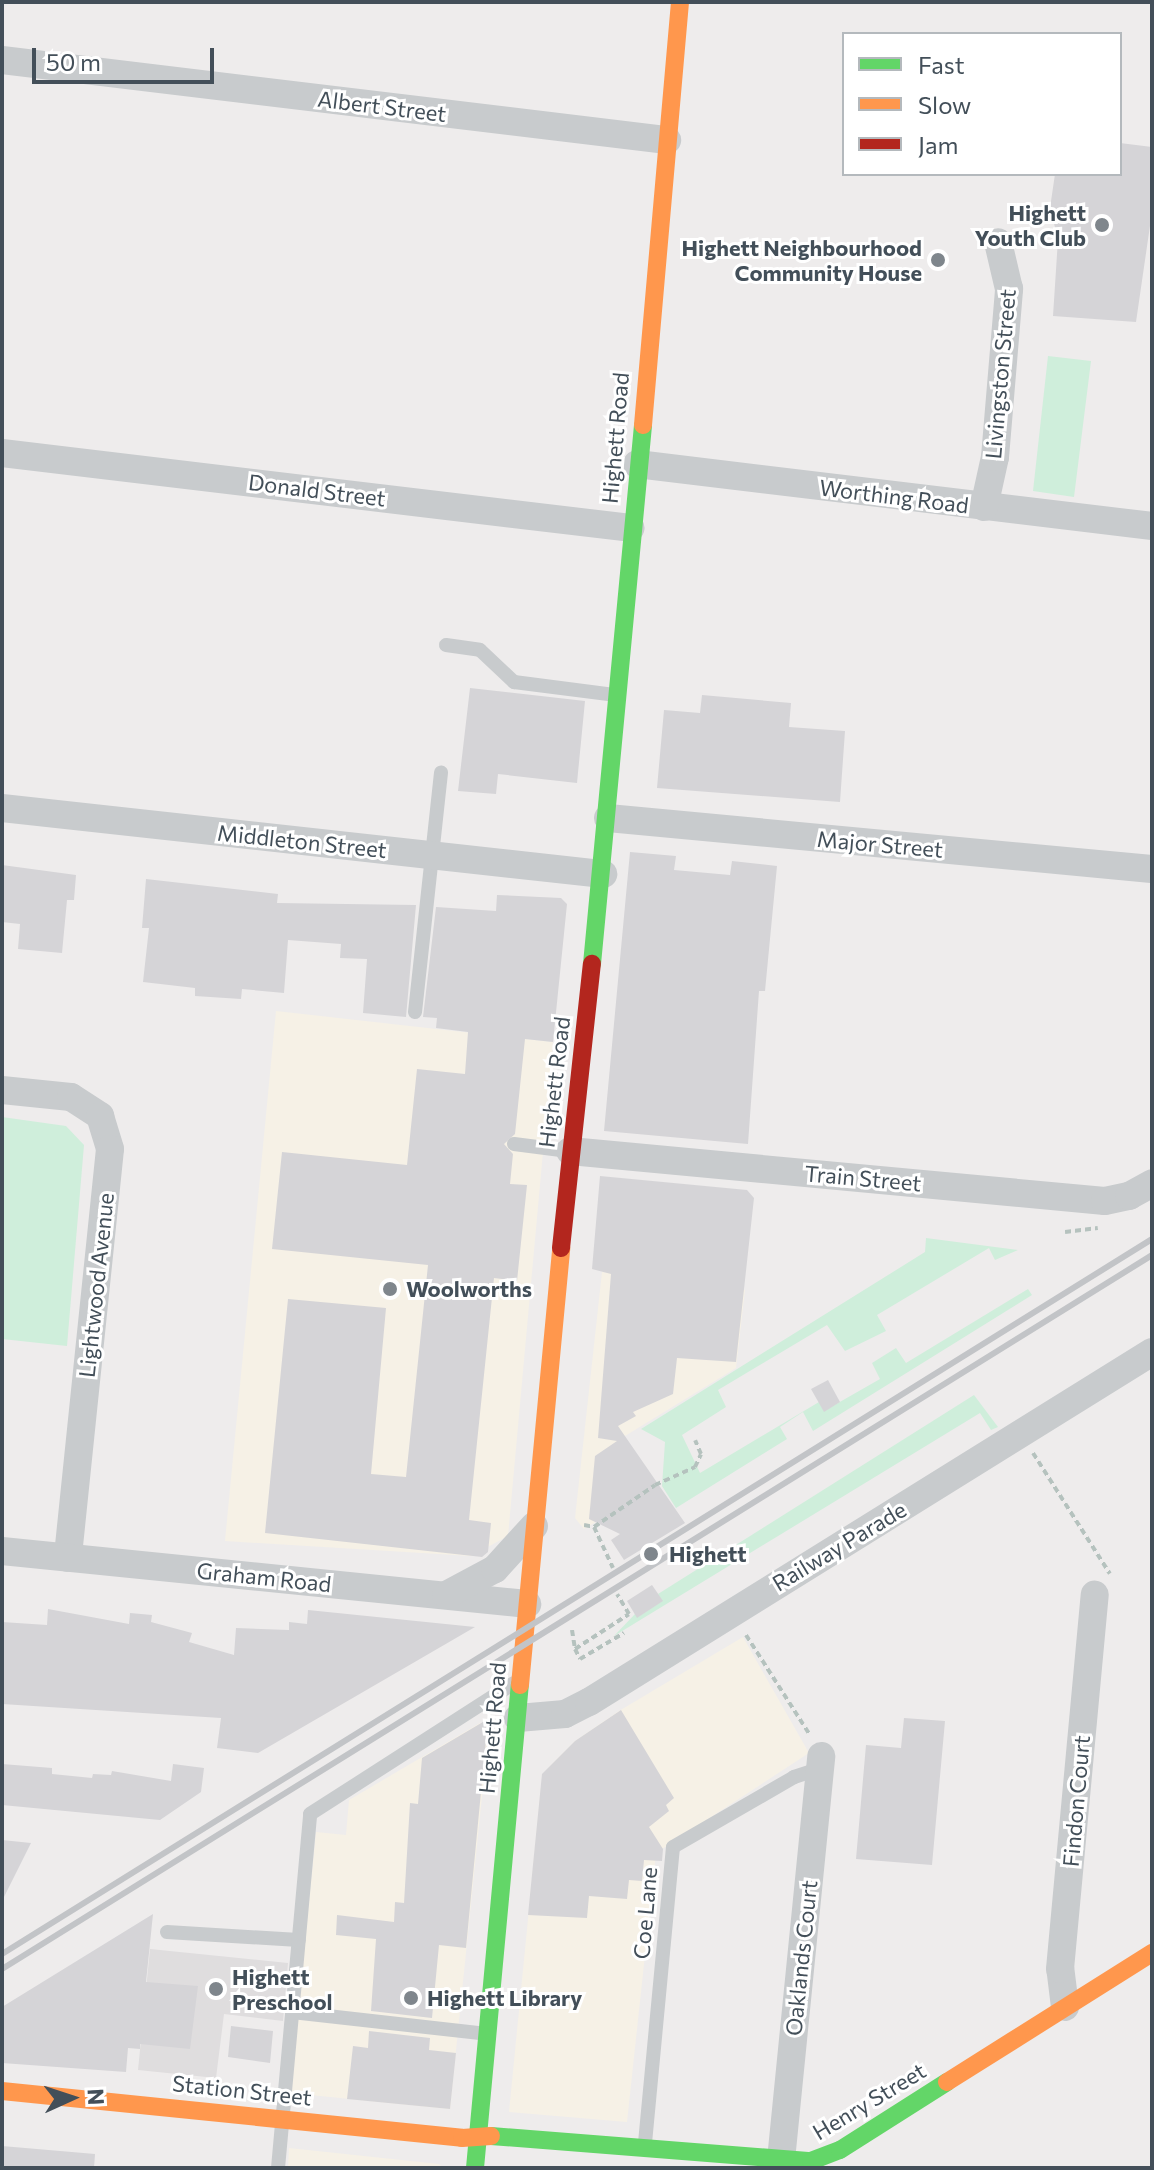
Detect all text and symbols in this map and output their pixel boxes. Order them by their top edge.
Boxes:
scale bar [36,32,218,82]
legend [842,32,1122,176]
text: 50 m [46,47,101,76]
text: Fast [918,50,965,79]
street label: Albert Street [316,85,448,127]
text: Slow [918,90,971,119]
text: Jam [918,130,958,159]
place label: Highett Youth Club [975,199,1086,250]
marker: Highett Youth Club [1093,216,1111,234]
place label: Highett Neighbourhood Community House [682,234,922,286]
marker: Highett Neighbourhood Community House [929,251,947,269]
street label: Livingston Street [979,288,1021,460]
street label: Highett Road [596,371,634,505]
street label: Donald Street [247,468,387,512]
street label: Worthing Road [818,474,970,518]
street label: Middleton Street [216,819,388,863]
street label: Major Street [816,825,944,863]
street label: Highett Road [533,1015,575,1149]
street label: Train Street [804,1160,922,1196]
street label: Lightwood Avenue [73,1191,119,1379]
place label: Woolworths [406,1276,532,1302]
marker: Woolworths [381,1280,399,1298]
street label: Railway Parade [767,1496,911,1596]
place label: Highett [669,1541,747,1567]
marker: Highett [640,1543,662,1565]
street label: Graham Road [195,1557,333,1597]
street label: Highett Road [473,1661,511,1795]
street label: Findon Court [1057,1734,1095,1868]
street label: Coe Lane [628,1866,662,1960]
street label: Oaklands Court [780,1879,822,2037]
place label: Highett Preschool [232,1963,333,2014]
marker: Highett Preschool [207,1980,225,1998]
place label: Highett Library [427,1985,582,2011]
marker: Highett Library [402,1989,420,2007]
street label: Henry Street [808,2057,930,2145]
north arrow [32,2058,112,2138]
street label: Station Street [171,2070,313,2110]
text: N [83,2088,110,2106]

